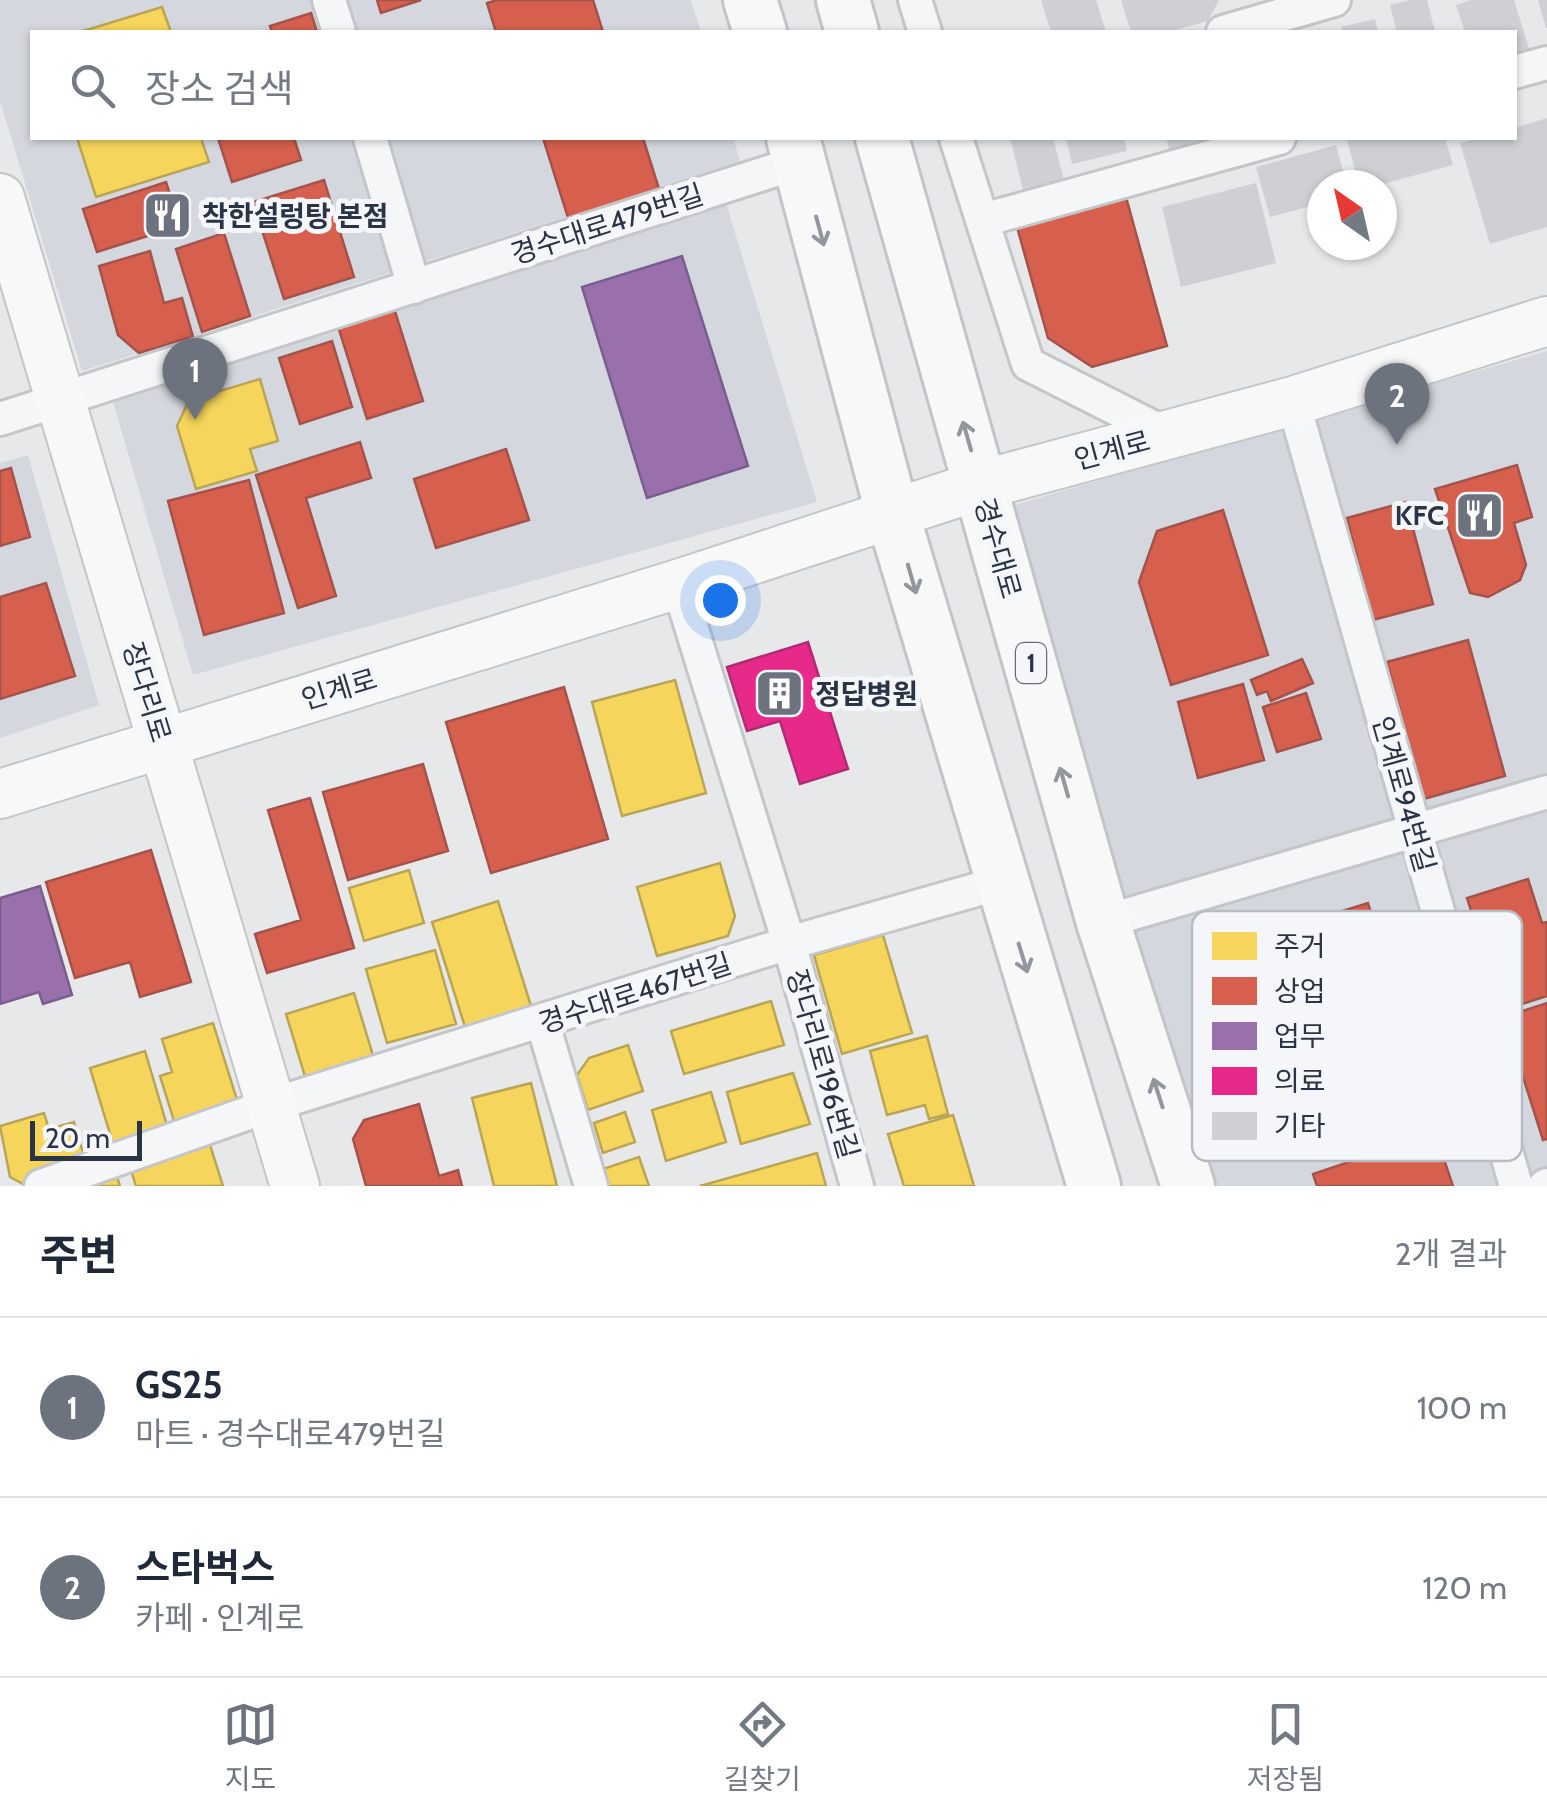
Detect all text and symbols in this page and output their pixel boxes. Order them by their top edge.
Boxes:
search box [30,30,1517,140]
icon: search [65,58,120,113]
text: 장소 검색 [145,65,293,112]
north arrow [1307,170,1397,260]
street label: 경수대로479번길 [506,177,708,271]
restaurant icon: 착한설렁탕 본점 [141,190,193,242]
place label: 착한설렁탕 본점 [202,199,389,233]
one-way arrow [811,215,830,246]
pin: 1 [162,338,228,420]
pin: 2 [1364,362,1430,445]
one-way arrow [957,420,975,452]
street label: 인계로 [1070,424,1154,476]
restaurant icon: KFC [1453,489,1505,541]
street label: 경수대로 [967,494,1029,602]
place label: KFC [1395,498,1444,532]
one-way arrow [904,563,922,594]
your location [695,575,746,626]
street label: 장다리로 [116,638,178,746]
road number: 1 [1016,643,1046,683]
street label: 인계로 [297,661,381,717]
building icon: 정답병원 [754,668,806,720]
place label: 정답병원 [815,677,918,711]
street label: 인계로94번길 [1365,712,1443,876]
one-way arrow [1054,767,1072,798]
legend [1192,911,1522,1161]
text: 주거 [1274,929,1326,963]
one-way arrow [1015,942,1033,973]
street label: 경수대로467번길 [534,946,736,1040]
street label: 장다리로196번길 [780,965,866,1163]
text: 상업 [1274,974,1326,1008]
text: 업무 [1274,1019,1326,1053]
text: 의료 [1274,1064,1326,1098]
one-way arrow [1148,1078,1166,1110]
text: 기타 [1274,1109,1326,1143]
scale bar [30,1116,142,1160]
text: 20 m [45,1121,110,1155]
text: 주변 [40,1229,117,1281]
text: 2개 결과 [1395,1234,1507,1273]
text: GS25 [135,1361,223,1408]
text: 1 [67,1388,78,1427]
text: 100 m [1417,1388,1507,1427]
text: 마트 · 경수대로479번길 [135,1414,445,1453]
text: 스타벅스 [135,1544,275,1591]
text: 2 [64,1568,81,1607]
text: 120 m [1422,1568,1507,1607]
text: 카페 · 인계로 [135,1598,304,1637]
tab: 지도 [223,1697,278,1797]
tab: 길찾기 [724,1697,801,1797]
tab: 저장됨 [1247,1697,1324,1797]

